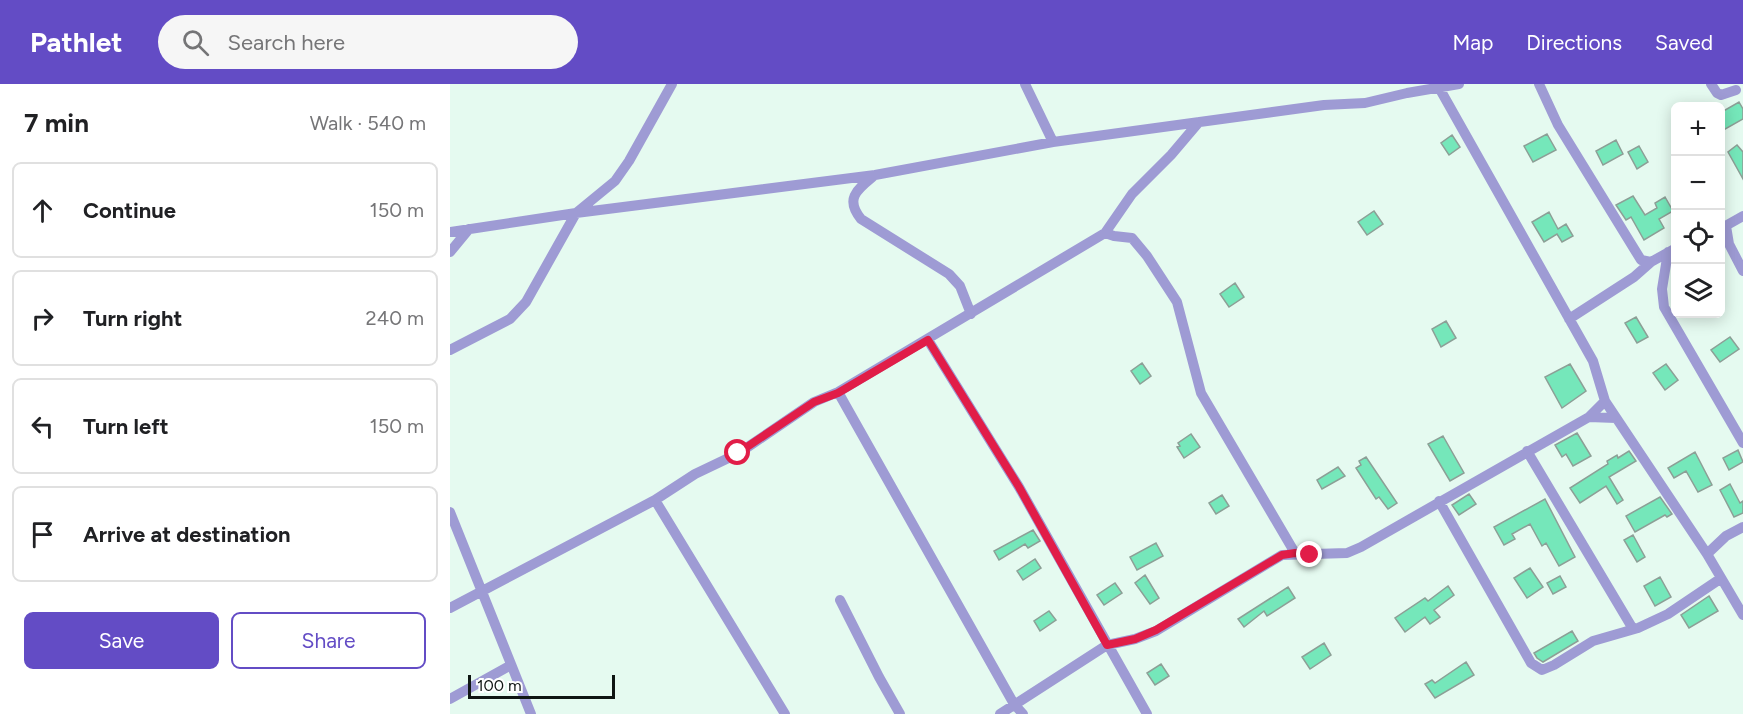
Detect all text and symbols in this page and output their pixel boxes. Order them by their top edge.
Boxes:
search box [158,15,578,69]
text: Pathlet [30,25,122,59]
icon: search [179,26,212,59]
text: Search here [227,29,345,56]
text: Map [1452,30,1493,55]
text: Directions [1526,30,1622,55]
text: Saved [1655,30,1713,55]
map controls [1671,102,1725,318]
button: + [1671,102,1725,156]
text: 7 min [24,107,89,139]
text: Walk · 540 m [310,111,426,135]
button: − [1671,156,1725,210]
icon: ahead [26,194,59,227]
text: Continue [83,197,176,224]
text: 150 m [369,198,424,222]
button: locate [1671,210,1725,264]
button: layers [1671,264,1725,318]
icon: right [26,302,59,335]
text: Turn right [83,305,182,332]
text: 240 m [366,306,424,330]
icon: left [26,410,59,443]
text: Turn left [83,413,169,440]
text: 150 m [369,414,424,438]
route start [724,439,750,465]
icon: arrive [26,518,59,551]
text: Arrive at destination [83,521,291,548]
route end [1296,541,1322,567]
button: Save [24,612,219,669]
button: Share [231,612,426,669]
scale bar [468,672,615,700]
text: 100 m [477,676,522,695]

